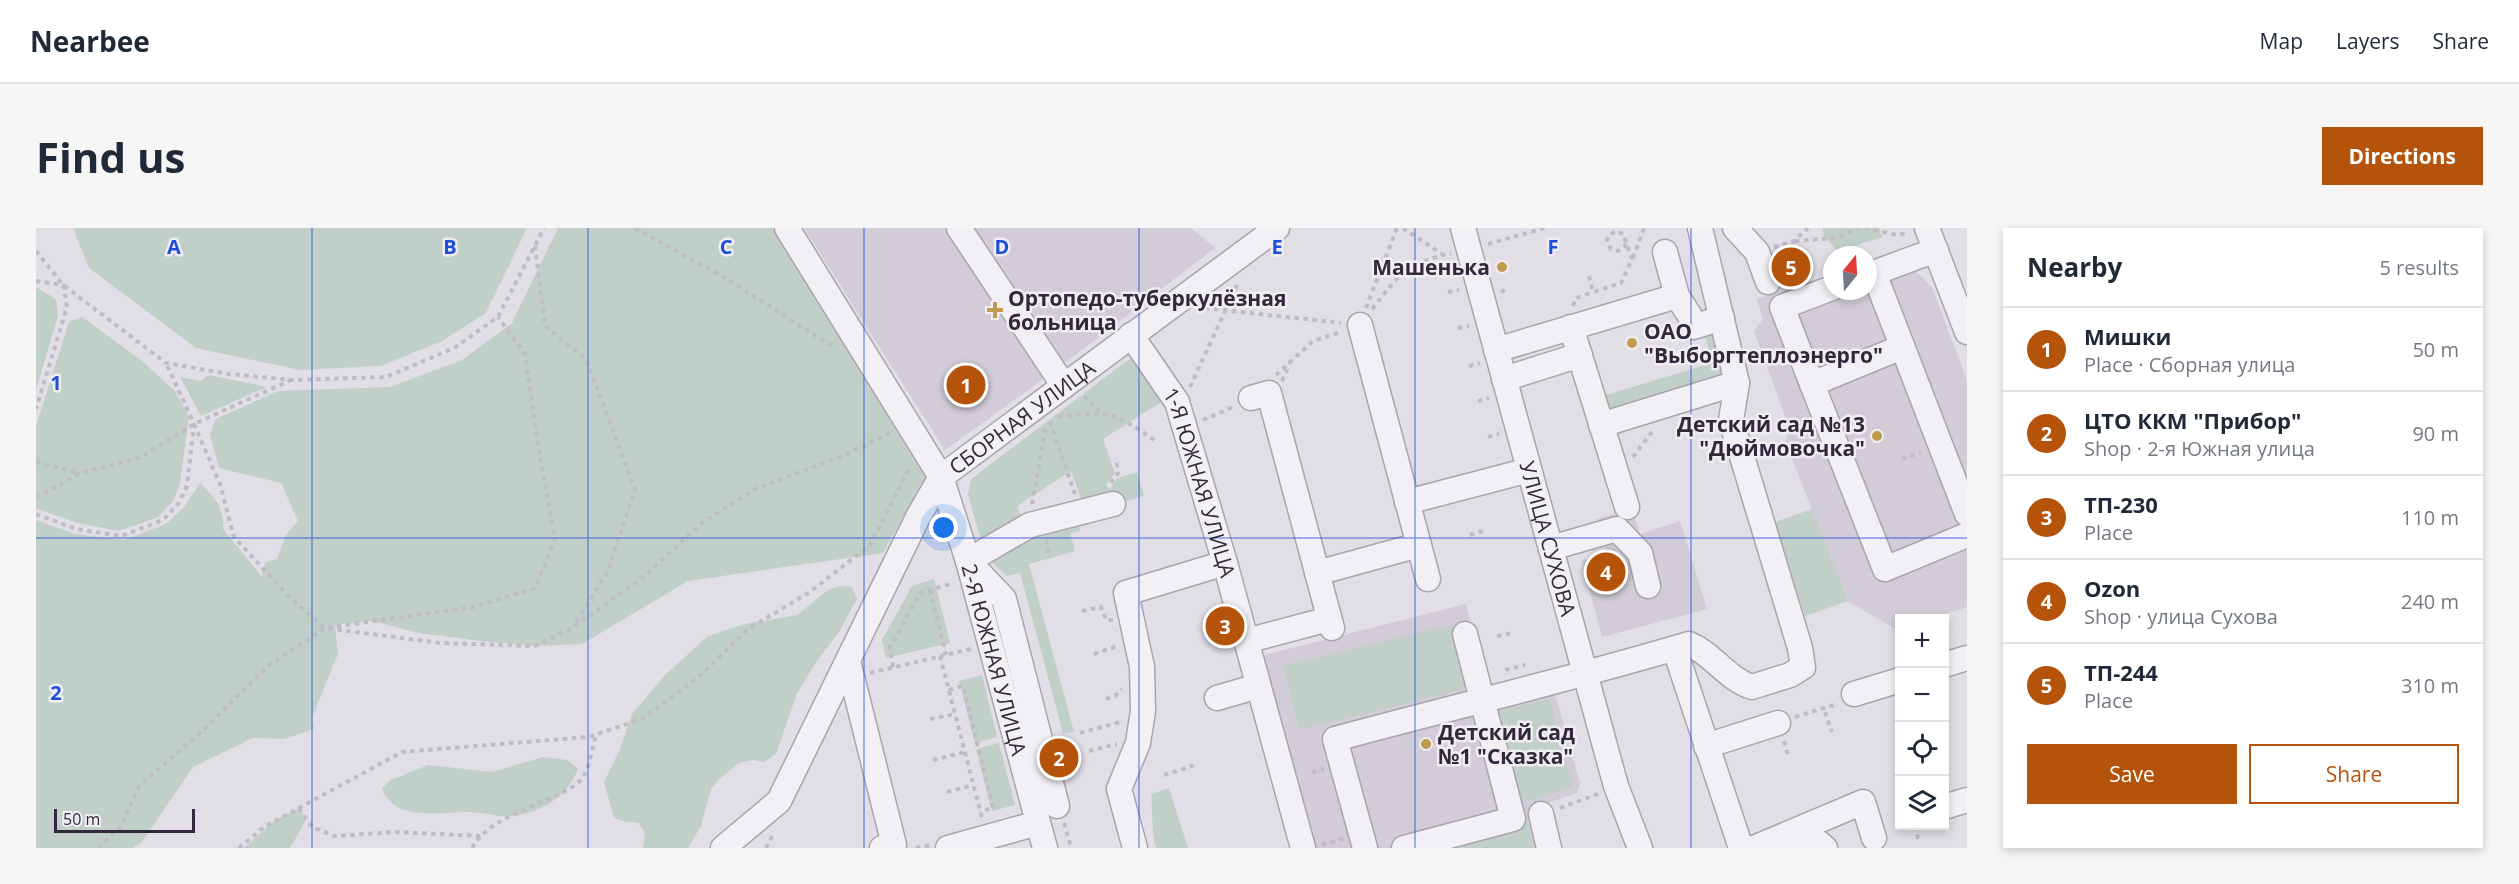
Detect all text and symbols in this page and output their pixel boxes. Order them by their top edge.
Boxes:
text: Nearbee [30,22,150,60]
text: Map [2260,27,2303,55]
text: Layers [2336,27,2400,55]
text: Share [2433,27,2489,55]
button: Directions [2322,127,2483,185]
text: Find us [36,128,185,185]
text: A [167,233,181,260]
text: B [443,233,457,260]
text: C [720,233,733,260]
text: D [995,233,1009,260]
text: E [1271,233,1283,260]
text: F [1548,233,1558,260]
pin: 5 [1772,244,1810,290]
north arrow [1823,246,1877,300]
text: Nearby [2027,249,2122,285]
place label: Машенька [1372,253,1490,281]
text: 5 results [2379,254,2459,281]
marker: Машенька [1495,260,1509,274]
place label: Ортопедо-туберкулёзная больница [1008,284,1286,336]
marker: Ортопедо-туберкулёзная больница [986,301,1004,319]
place label: ОАО "Выборгтеплоэнерго" [1644,317,1883,369]
text: Мишки [2084,321,2171,351]
marker: ОАО "Выборгтеплоэнерго" [1625,336,1639,350]
text: 1 [2041,336,2052,363]
text: 50 m [2412,336,2459,363]
text: Place · Сборная улица [2084,351,2295,378]
street label: СБОРНАЯ УЛИЦА [943,353,1101,480]
pin: 1 [946,362,986,408]
text: 1 [50,369,62,396]
street label: 1-Я ЮЖНАЯ УЛИЦА [1157,382,1242,581]
text: ЦТО ККМ "Прибор" [2084,405,2301,435]
place label: Детский сад №13 "Дюймовочка" [1677,410,1865,462]
text: 2 [2041,420,2052,447]
text: 90 m [2412,420,2459,447]
marker: Детский сад №13 "Дюймовочка" [1870,429,1884,443]
text: Shop · 2-я Южная улица [2084,435,2315,462]
street label: УЛИЦА СУХОВА [1514,458,1583,620]
text: ТП-230 [2084,489,2158,519]
text: 3 [2041,504,2052,531]
text: 110 m [2401,504,2459,531]
your location [929,513,958,542]
text: Place [2084,519,2133,546]
pin: 4 [1586,550,1626,594]
street label: 2-Я ЮЖНАЯ УЛИЦА [955,561,1034,759]
text: Ozon [2084,573,2140,603]
text: 4 [2041,588,2052,615]
text: 240 m [2401,588,2459,615]
text: Shop · улица Сухова [2084,603,2278,630]
pin: 3 [1206,604,1244,648]
map controls [1895,614,1949,830]
button: + [1895,614,1949,668]
text: ТП-244 [2084,657,2158,687]
button: − [1895,668,1949,722]
text: 5 [2041,672,2052,699]
text: 310 m [2401,672,2459,699]
text: 2 [50,679,62,706]
text: Place [2084,687,2133,714]
place label: Детский сад №1 "Сказка" [1438,718,1575,770]
button: locate [1895,722,1949,776]
pin: 2 [1040,736,1078,780]
marker: Детский сад №1 "Сказка" [1419,737,1433,751]
button: Save [2027,744,2237,804]
button: Share [2249,744,2459,804]
button: layers [1895,776,1949,830]
scale bar [54,806,195,834]
text: 50 m [63,808,100,830]

